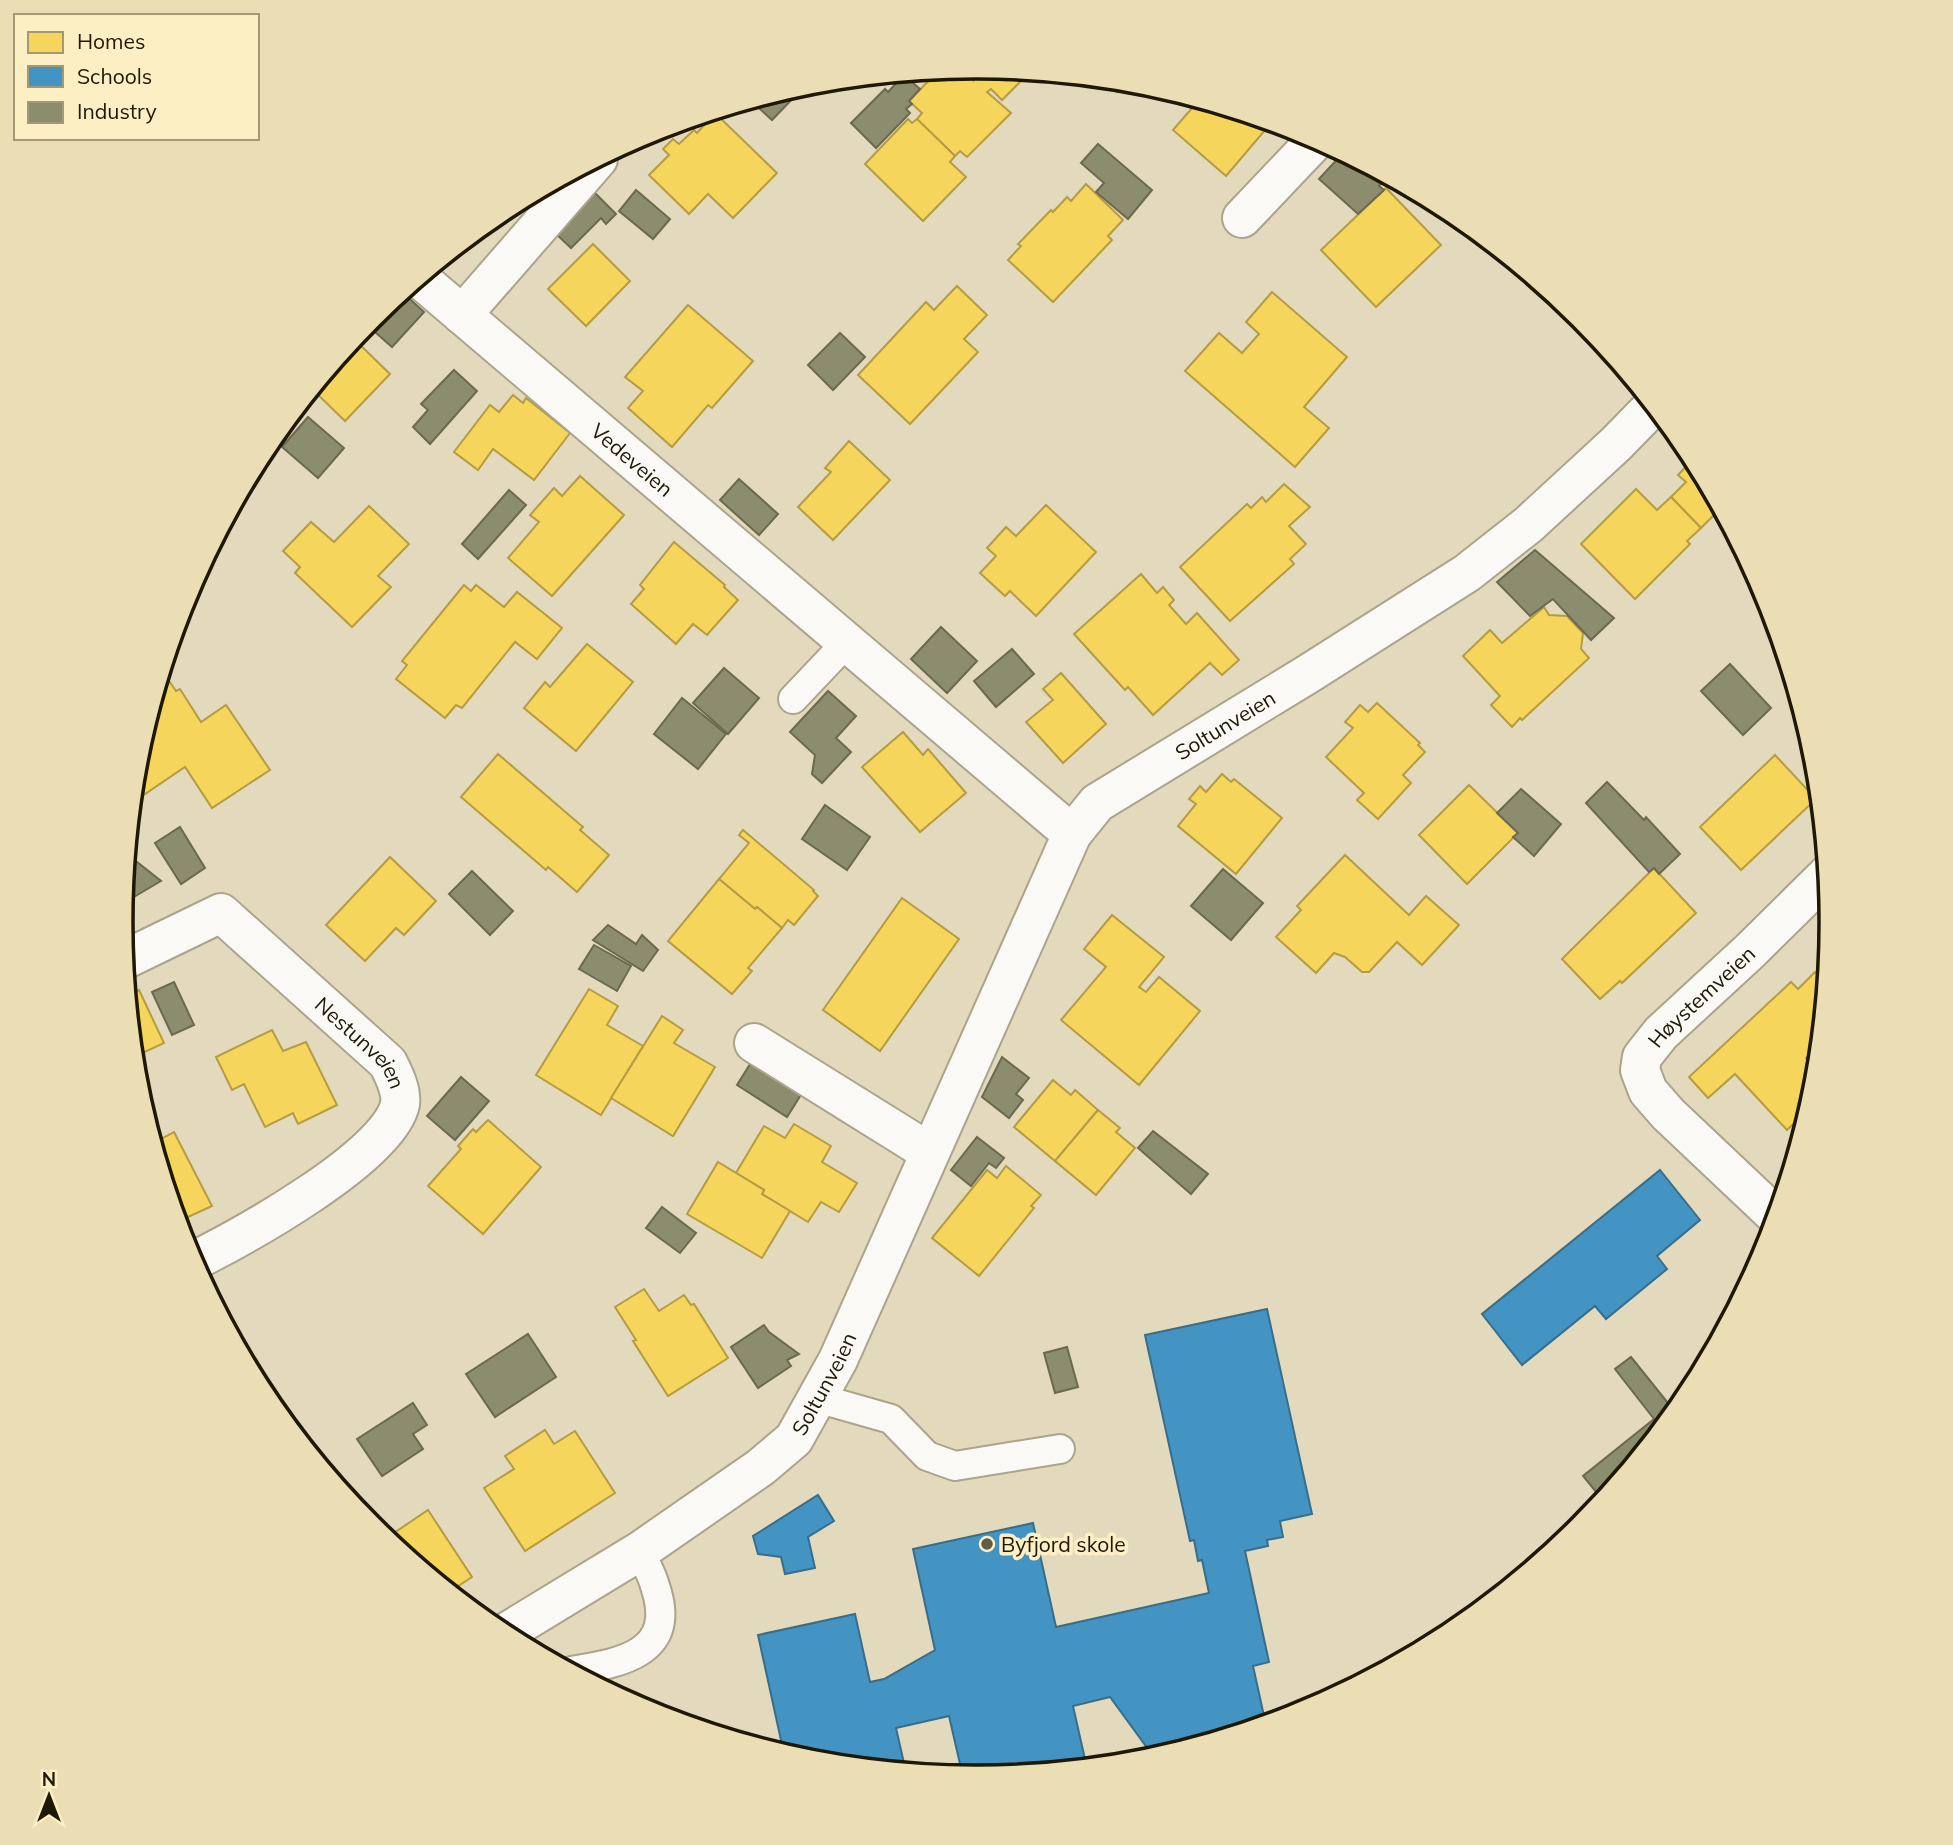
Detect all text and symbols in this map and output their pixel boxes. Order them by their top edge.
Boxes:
legend [14,14,259,140]
text: Homes [77,28,145,54]
text: Schools [77,63,152,89]
text: Industry [77,98,157,124]
street label: Vedeveien [586,417,679,502]
street label: Soltunveien [1170,684,1280,765]
street label: Høystemveien [1642,940,1760,1052]
street label: Nestunveien [310,991,411,1092]
street label: Soltunveien [786,1328,862,1440]
place label: Byfjord skole [1001,1531,1126,1557]
marker: Byfjord skole [979,1536,995,1552]
north arrow [14,1761,84,1831]
text: N [42,1767,56,1791]

